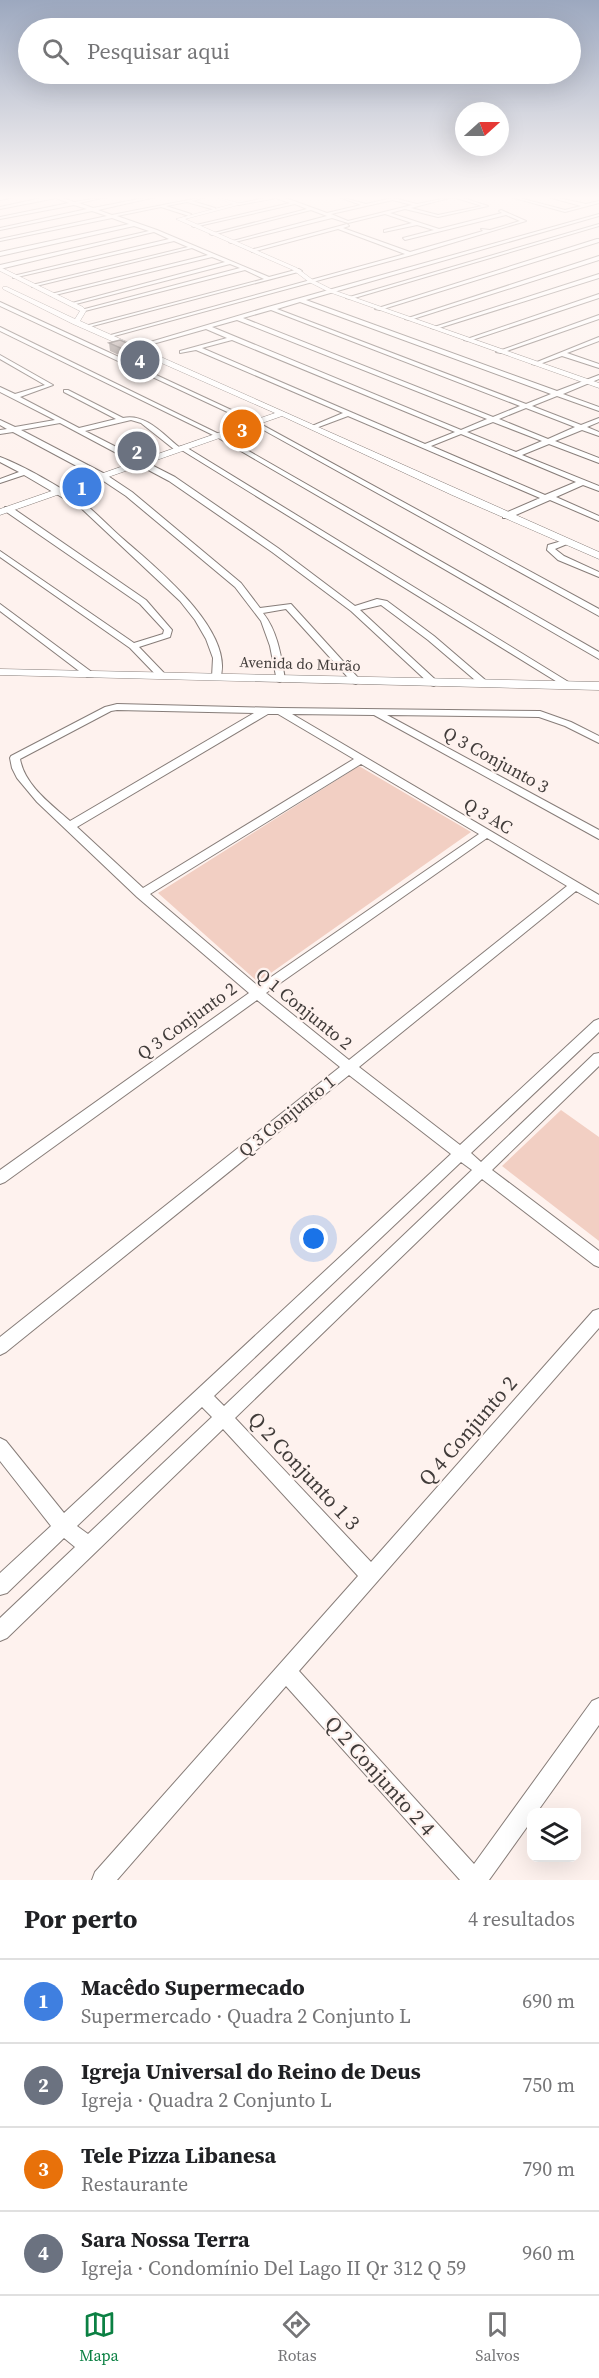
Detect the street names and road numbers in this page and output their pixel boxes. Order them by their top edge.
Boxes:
street label: Avenida do Murão [239,651,361,676]
street label: Q 3 Conjunto 3 [439,720,554,799]
street label: Q 3 AC [459,792,517,840]
street label: Q 1 Conjunto 2 [251,962,358,1055]
street label: Q 3 Conjunto 2 [132,976,242,1065]
street label: Q 3 Conjunto 1 [233,1069,340,1162]
street label: Q 4 Conjunto 2 [412,1369,524,1492]
street label: Q 2 Conjunto 1 3 [242,1405,367,1536]
street label: Q 2 Conjunto 2 4 [319,1709,442,1842]

